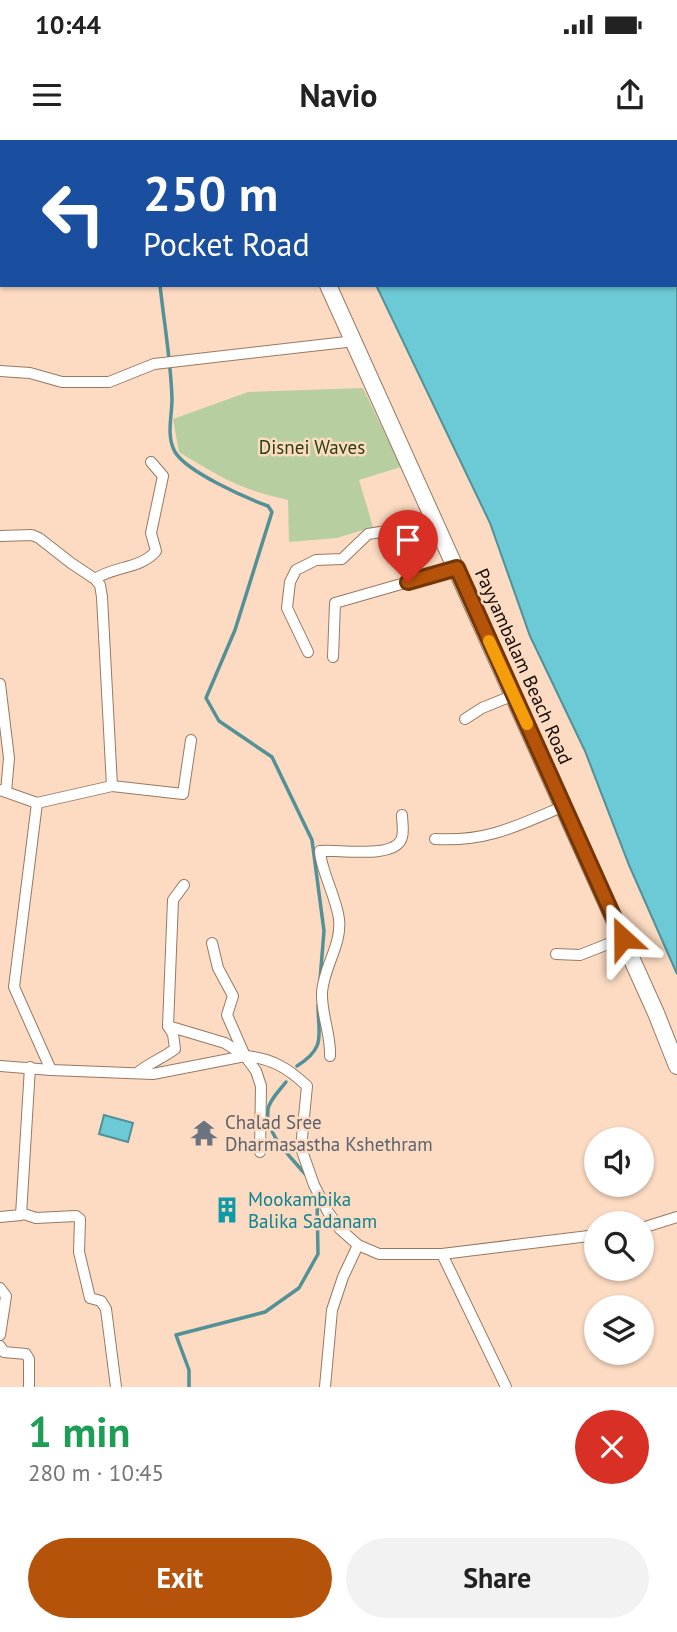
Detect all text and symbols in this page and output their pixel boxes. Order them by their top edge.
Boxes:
text: 10:44 [35,8,101,41]
text: Navio [300,74,377,116]
icon: menu [28,76,66,114]
icon: share [611,76,649,114]
text: 250 m [143,161,278,225]
icon: left [28,168,119,259]
text: Pocket Road [143,223,310,265]
park label: Disnei Waves [259,435,365,459]
pin [378,510,438,582]
icon: arrive [389,521,427,559]
street label: Payyambalam Beach Road [470,564,578,768]
position arrow [586,901,660,975]
place label: Chalad Sree Dharmasastha Kshethram [225,1110,433,1156]
temple icon: Chalad Sree Dharmasastha Kshethram [189,1118,219,1148]
map controls [584,1127,654,1365]
button: sound [584,1127,654,1197]
place label: Mookambika Balika Sadanam [248,1187,377,1233]
building icon: Mookambika Balika Sadanam [212,1195,242,1225]
button: search [584,1211,654,1281]
button: layers [584,1295,654,1365]
text: 1 min [28,1404,130,1459]
button: close [575,1410,649,1484]
text: 280 m · 10:45 [28,1458,164,1487]
button: Exit [28,1538,332,1618]
button: Share [346,1538,649,1618]

